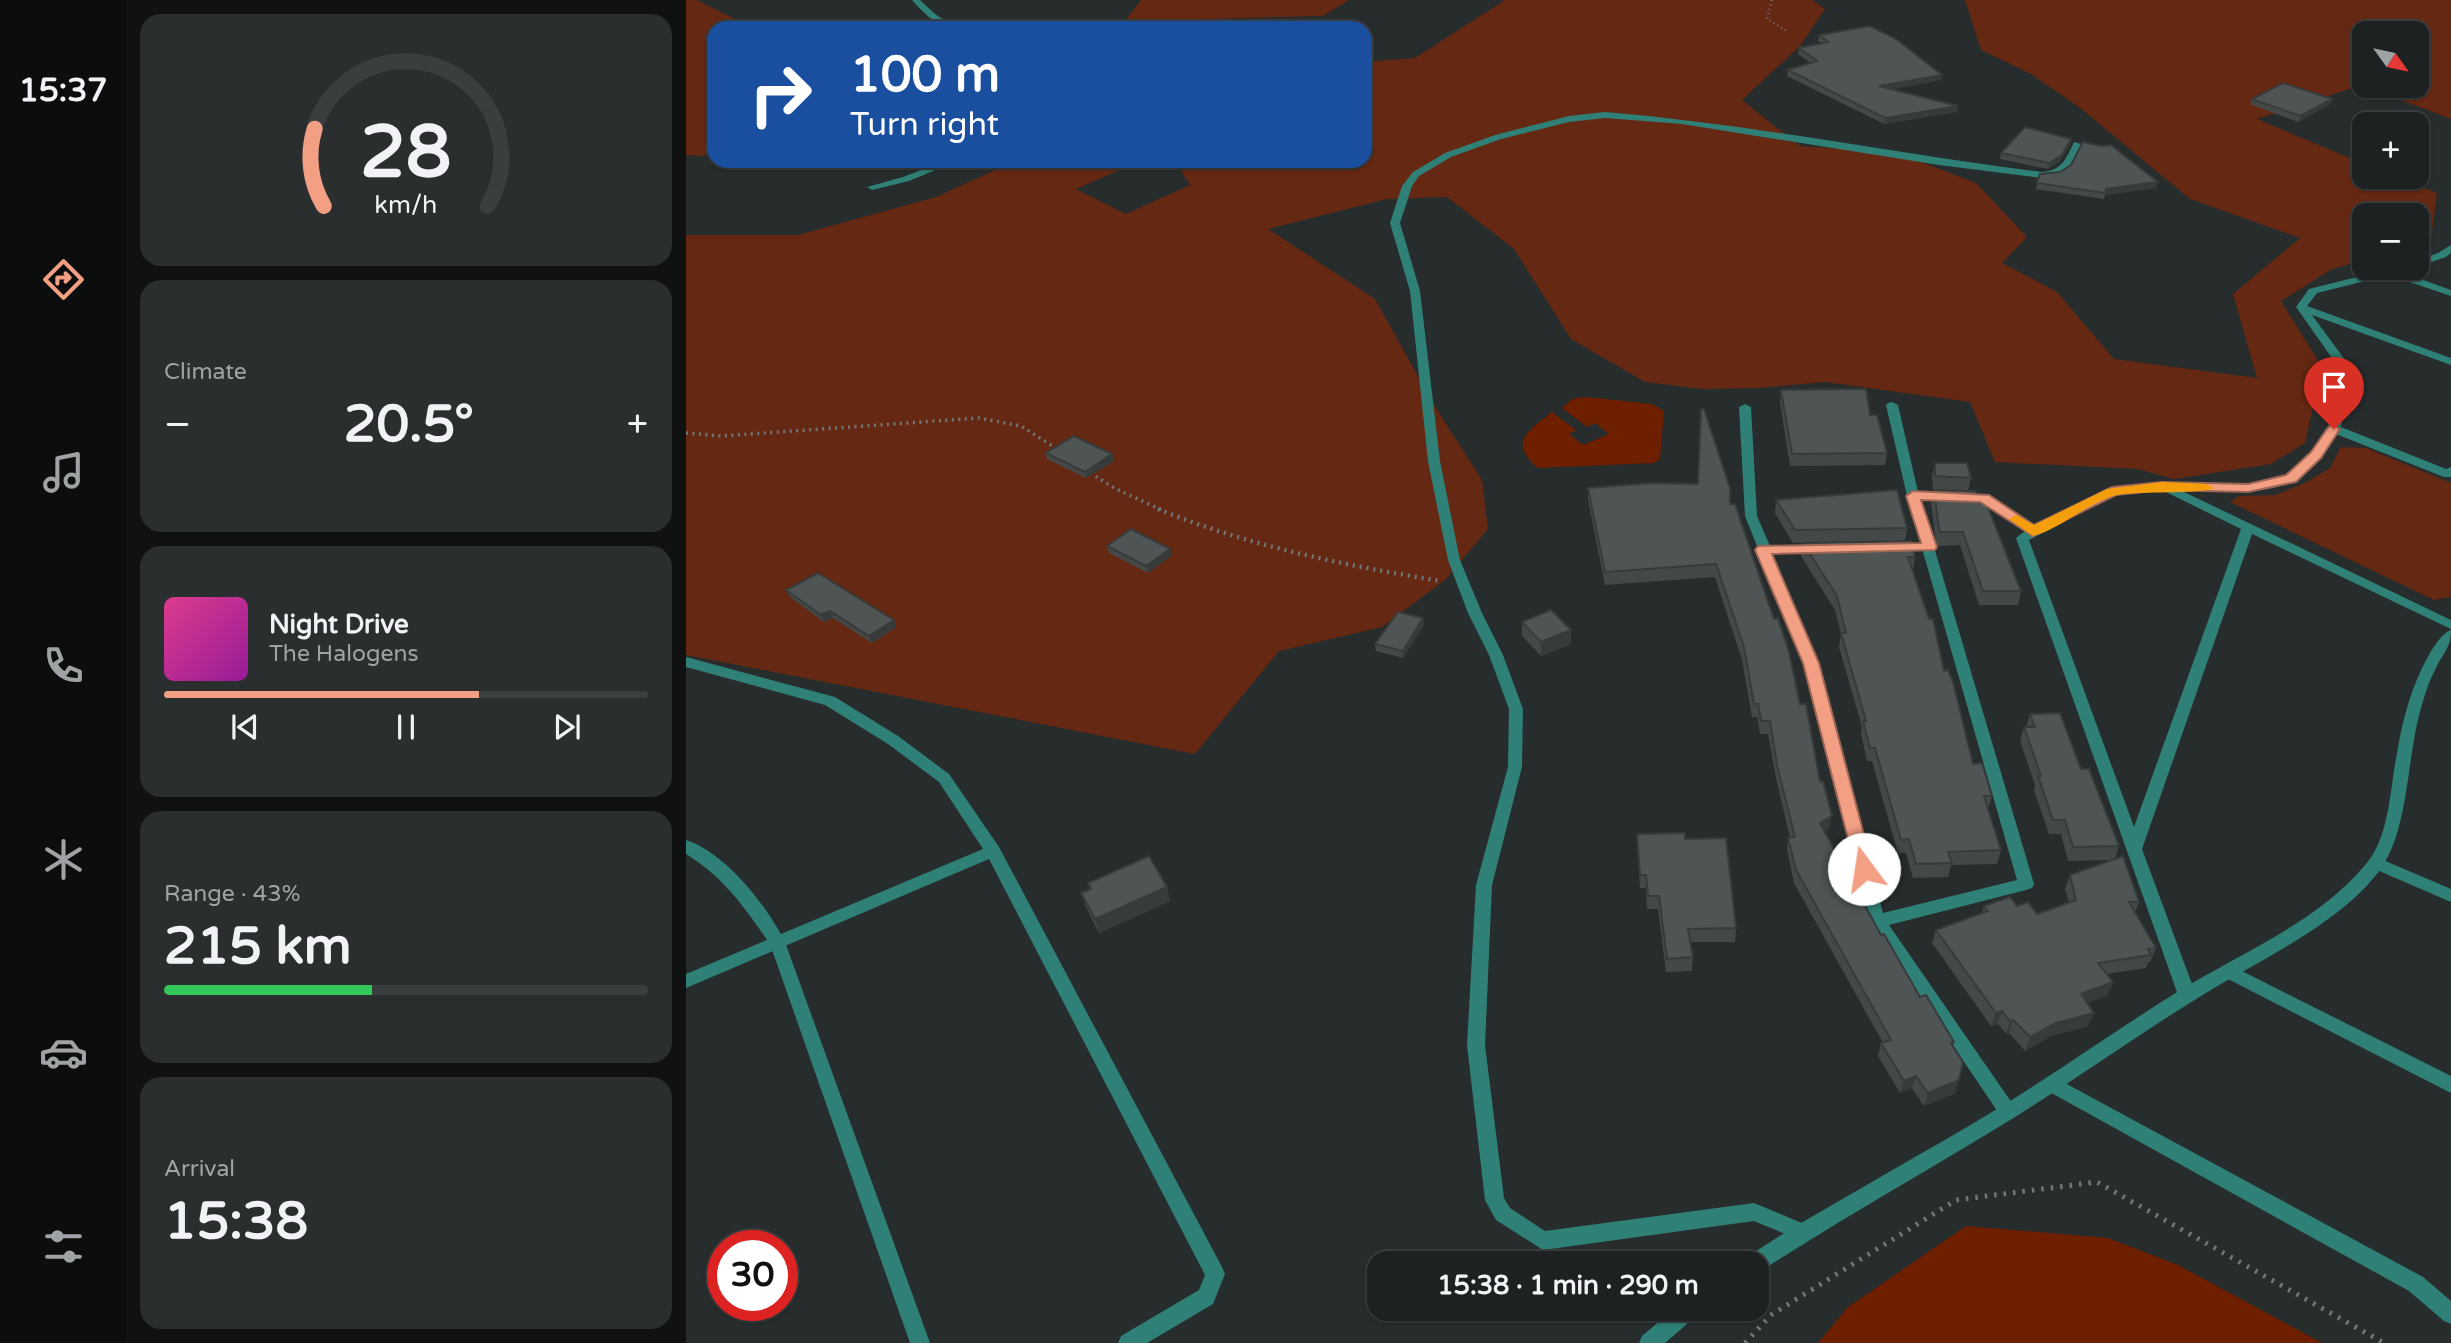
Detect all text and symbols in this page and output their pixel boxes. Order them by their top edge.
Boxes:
north arrow [2352,21,2429,98]
map controls [2352,21,2429,280]
text: 100 m [850,46,1000,105]
icon: right [735,49,826,140]
text: 15:37 [19,72,107,110]
text: Turn right [850,106,999,144]
text: 28 [360,109,452,197]
button: + [2352,112,2429,189]
text: km/h [375,190,437,220]
button: − [2352,203,2429,280]
icon: directions [39,255,88,304]
pin [2304,357,2364,429]
text: Climate [164,358,247,386]
icon: arrive [2315,368,2353,406]
text: 20.5° [344,393,474,456]
text: − [164,402,191,448]
text: + [627,402,648,448]
icon: music [39,448,88,497]
text: Night Drive [269,609,409,640]
text: The Halogens [269,640,418,668]
icon: phone [39,641,88,690]
icon: previous [226,708,264,746]
icon: pause [387,708,425,746]
icon: next [548,708,586,746]
position arrow [1827,832,1901,906]
icon: climate [39,835,88,884]
text: Range · 43% [164,880,300,908]
text: 215 km [164,915,352,978]
icon: car [39,1028,88,1077]
text: Arrival [164,1155,235,1183]
text: 15:38 [164,1190,308,1253]
icon: filters [39,1222,88,1271]
speed limit sign: 30 [707,1230,798,1321]
text: 15:38 · 1 min · 290 m [1437,1270,1699,1301]

